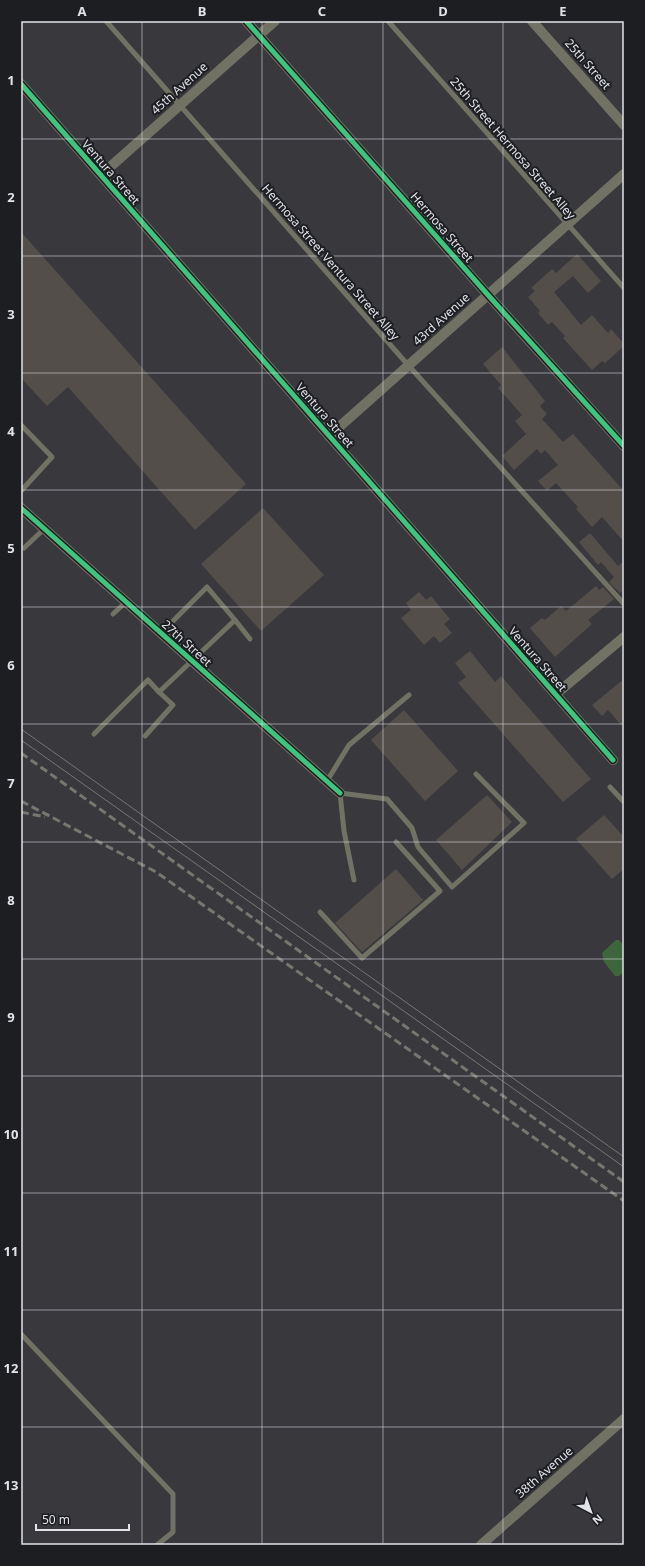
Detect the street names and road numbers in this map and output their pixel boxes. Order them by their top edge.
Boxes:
street label: 25th Street [561,35,615,94]
street label: 45th Avenue [147,58,211,118]
street label: 25th Street Hermosa Street Alley [447,73,580,223]
street label: Ventura Street [78,136,144,209]
street label: Hermosa Street Ventura Street Alley [258,180,404,344]
street label: Hermosa Street [407,188,478,266]
street label: 43rd Avenue [409,289,473,349]
street label: Ventura Street [292,379,358,452]
street label: 27th Street [158,616,216,671]
street label: Ventura Street [505,623,571,696]
street label: 38th Avenue [512,1442,576,1502]

